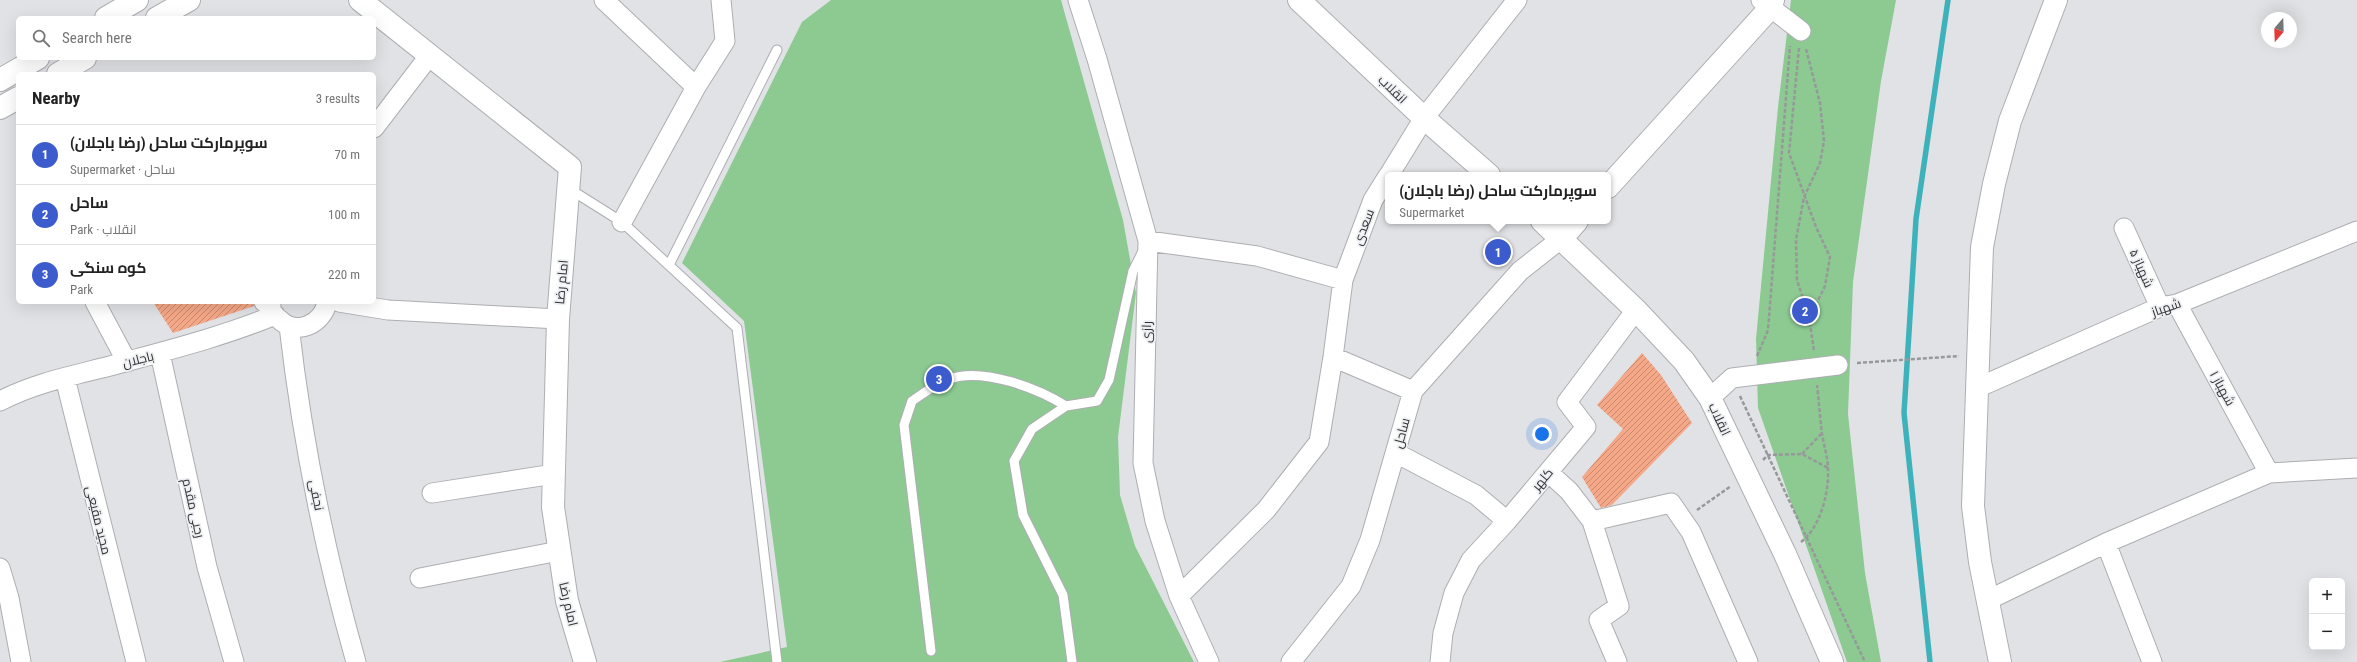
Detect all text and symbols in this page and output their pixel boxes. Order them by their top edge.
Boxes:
north arrow [2261,12,2297,48]
search box [16,16,376,60]
icon: search [30,27,52,49]
text: Search here [62,29,132,47]
street label: انقلاب [1375,72,1410,107]
text: Nearby [32,88,80,108]
text: 3 results [316,91,360,106]
text: سوپرمارکت ساحل (رضا باجلان) [70,134,268,152]
text: 1 [42,147,48,162]
text: 70 m [334,147,360,162]
text: Supermarket · ساحل [70,162,175,177]
popup [1385,172,1611,224]
text: سوپرمارکت ساحل (رضا باجلان) [1399,182,1597,200]
text: ساحل [70,194,108,212]
text: Supermarket [1399,205,1464,220]
text: 2 [42,207,48,222]
text: 100 m [328,207,360,222]
street label: سعدی [1350,207,1377,247]
text: Park · انقلاب [70,222,137,237]
pin: 1 [1485,237,1511,267]
street label: شهباز ۵ [2126,247,2157,290]
text: کوه سنگی [70,259,146,277]
street label: امام رضا [552,259,573,305]
text: 3 [42,267,48,282]
text: 220 m [328,267,360,282]
text: Park [70,282,93,297]
street label: شهباز [2148,295,2183,320]
pin: 2 [1792,296,1818,326]
street label: رازی [1139,321,1154,343]
street label: باجلان [121,348,155,371]
pin: 3 [926,364,952,394]
street label: شهباز ۱ [2207,368,2238,408]
street label: انقلاب [1706,401,1734,438]
street label: ساحل [1390,416,1413,450]
your location [1532,424,1552,444]
street label: کلهر [1528,465,1556,494]
street label: رجبی مقدم [177,477,208,540]
street label: نجفی [306,478,327,512]
street label: مجید مقیعی [83,484,114,556]
map controls [2309,578,2345,650]
button: + [2309,578,2345,614]
street label: امام رضا [554,581,581,628]
button: − [2309,614,2345,650]

